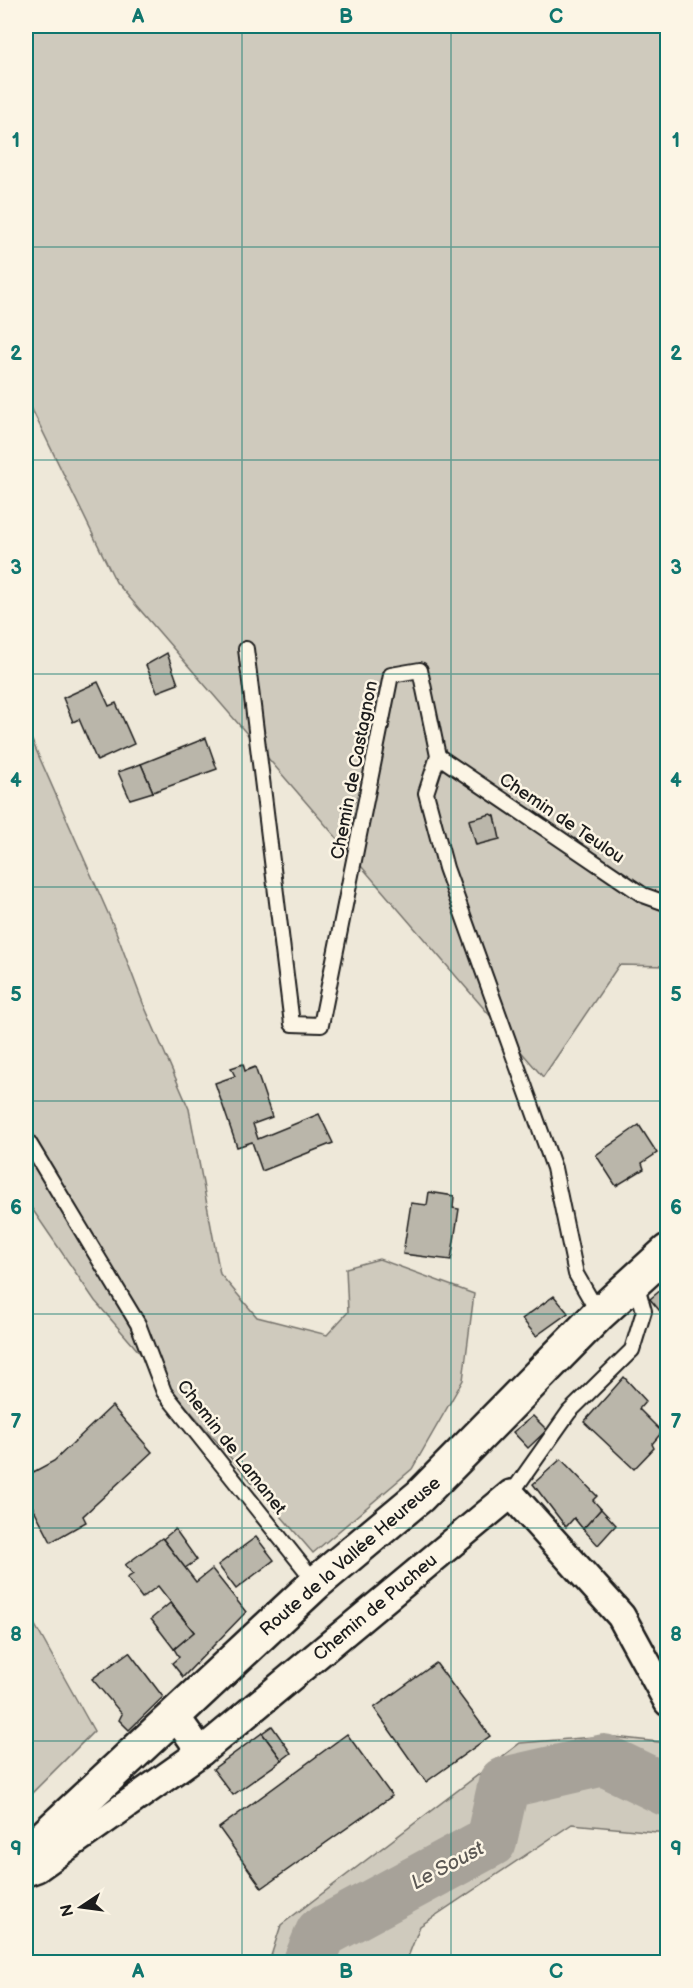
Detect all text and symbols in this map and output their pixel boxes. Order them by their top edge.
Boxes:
text: A [131,5,145,29]
text: B [339,5,353,29]
text: C [549,5,563,29]
text: 1 [12,129,20,153]
text: 1 [672,129,680,153]
text: 2 [10,342,22,366]
text: 2 [670,342,682,366]
text: 3 [10,556,22,580]
text: 3 [670,556,682,580]
street label: Chemin de Castagnon [327,679,382,861]
text: 4 [10,769,22,793]
street label: Chemin de Teulou [495,769,628,868]
text: 4 [670,769,682,793]
text: 5 [10,983,22,1007]
text: 5 [670,983,682,1007]
text: 6 [10,1196,22,1220]
text: 6 [670,1196,682,1220]
street label: Chemin de Lamanet [173,1376,291,1519]
text: 7 [10,1410,22,1434]
text: 7 [670,1410,682,1434]
street label: Route de la Vallée Heureuse [256,1472,445,1640]
street label: Chemin de Pucheu [309,1550,441,1665]
text: 8 [10,1623,22,1647]
text: 8 [670,1623,682,1647]
water label: Le Soust [407,1836,489,1895]
text: 9 [10,1837,22,1861]
text: 9 [670,1837,682,1861]
north arrow [51,1877,111,1937]
text: N [57,1902,78,1918]
text: A [131,1960,145,1984]
text: B [339,1960,353,1984]
text: C [549,1960,563,1984]

